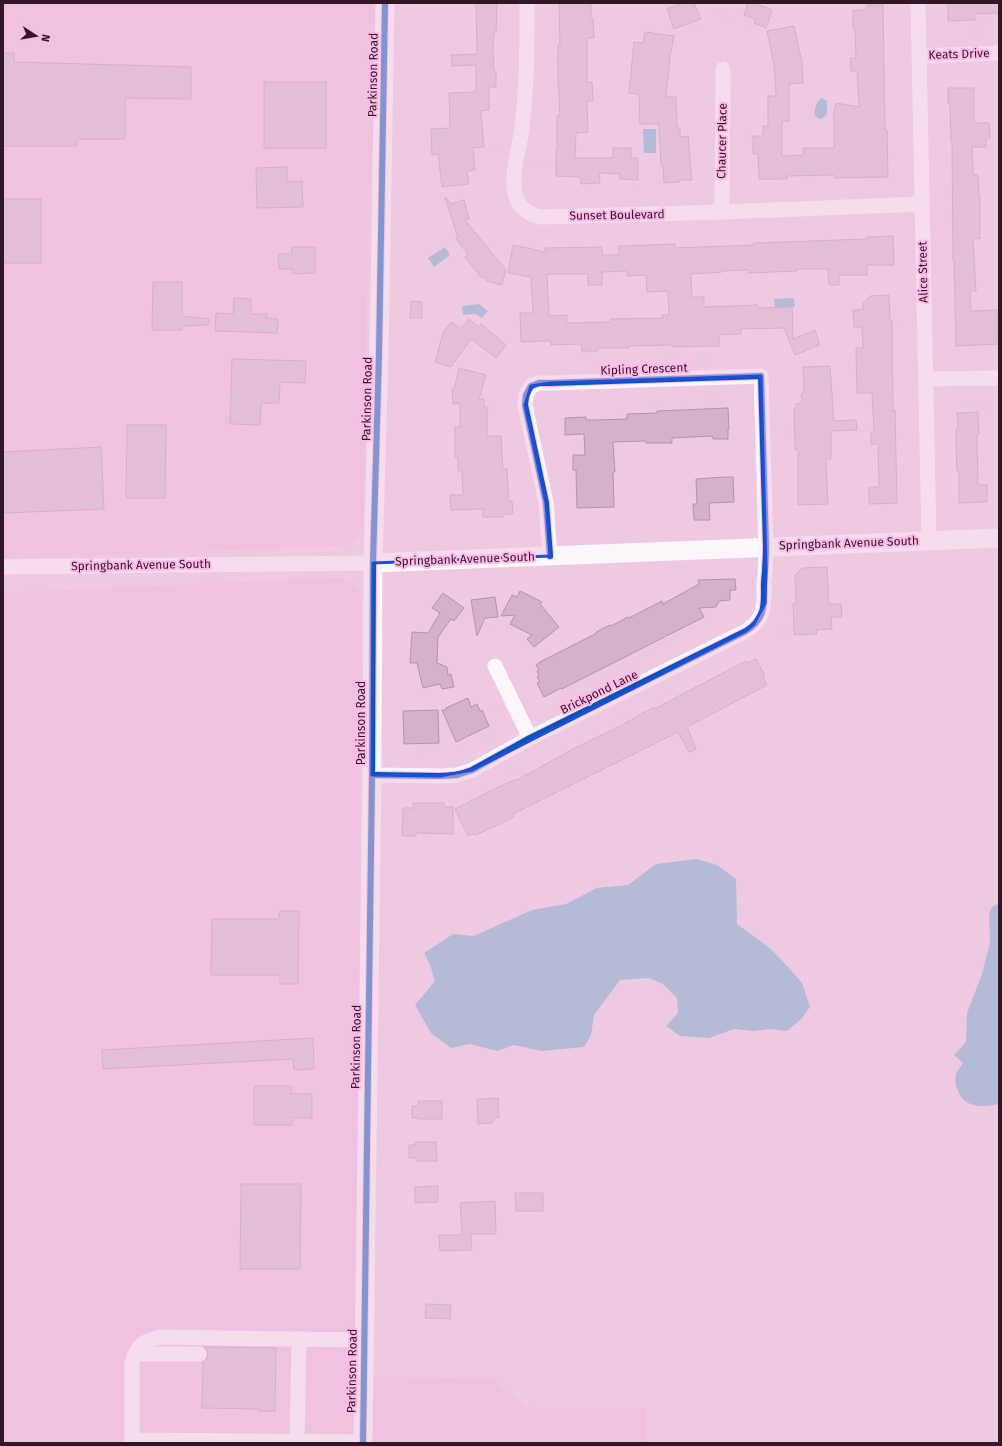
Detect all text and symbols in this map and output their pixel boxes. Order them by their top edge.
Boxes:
north arrow [16,16,56,56]
text: N [38,33,52,43]
street label: Parkinson Road [365,33,381,117]
street label: Keats Drive [928,46,990,62]
street label: Chaucer Place [714,103,730,179]
street label: Sunset Boulevard [569,207,665,223]
street label: Alice Street [915,240,931,303]
street label: Parkinson Road [359,357,375,441]
street label: Kipling Crescent [600,360,689,378]
street label: Springbank Avenue South [779,534,919,552]
street label: Springbank Avenue South [395,550,535,568]
street label: Springbank Avenue South [71,557,211,573]
street label: Brickpond Lane [558,667,640,717]
street label: Parkinson Road [354,681,368,765]
street label: Parkinson Road [348,1005,364,1089]
street label: Parkinson Road [344,1329,360,1413]

